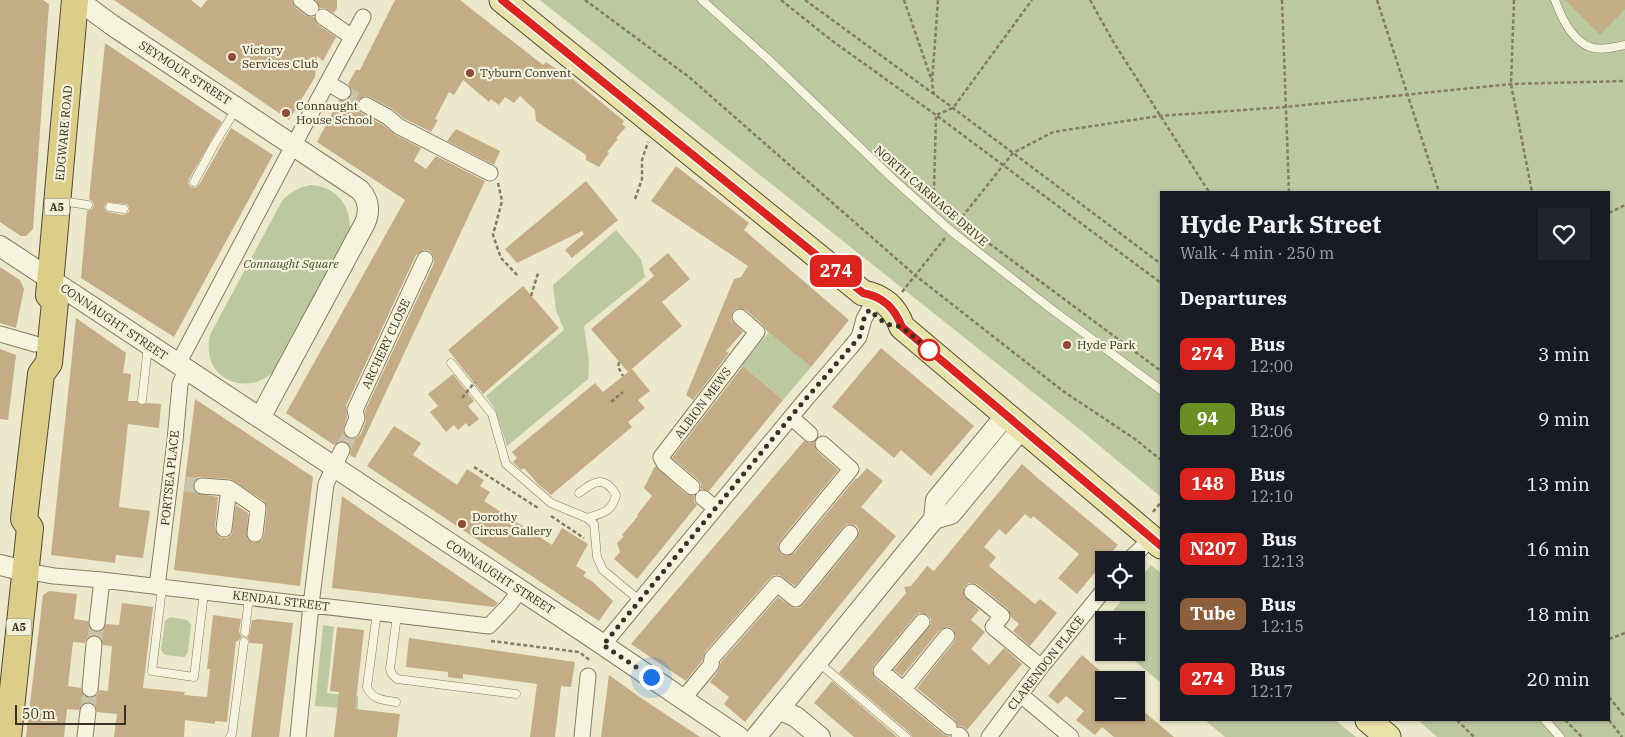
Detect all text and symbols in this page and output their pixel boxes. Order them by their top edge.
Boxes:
street label: SEYMOUR STREET [136,37,234,108]
place label: Victory Services Club [242,42,319,71]
marker: Victory Services Club [226,51,238,63]
place label: Tyburn Convent [480,65,571,80]
marker: Tyburn Convent [464,67,476,79]
street label: EDGWARE ROAD [52,85,75,181]
place label: Connaught House School [296,98,373,127]
marker: Connaught House School [280,107,292,119]
street label: NORTH CARRIAGE DRIVE [872,142,991,249]
road number: A5 [44,198,70,216]
text: Hyde Park Street [1180,208,1381,240]
button: heart [1538,208,1590,260]
text: Walk · 4 min · 250 m [1180,243,1334,263]
line badge: 274 [807,255,865,287]
park label: Connaught Square [243,256,339,271]
text: 274 [820,259,852,282]
street label: CONNAUGHT STREET [58,280,171,363]
text: Departures [1180,286,1287,310]
street label: ARCHERY CLOSE [358,297,413,391]
text: Bus [1250,332,1285,356]
place label: Hyde Park [1077,337,1135,352]
unlabelled marker [918,339,940,361]
marker: Hyde Park [1061,339,1073,351]
text: 274 [1191,342,1224,365]
text: 3 min [1538,342,1590,366]
text: 12:00 [1250,356,1293,376]
street label: ALBION MEWS [671,364,734,441]
text: Bus [1250,397,1285,421]
text: 94 [1197,407,1218,430]
text: 9 min [1538,407,1590,431]
text: 12:06 [1250,421,1293,441]
street label: PORTSEA PLACE [157,430,182,526]
text: Bus [1250,462,1285,486]
text: 148 [1191,472,1224,495]
text: 13 min [1527,472,1590,496]
text: 12:10 [1250,486,1293,506]
place label: Dorothy Circus Gallery [472,509,553,538]
marker: Dorothy Circus Gallery [456,518,468,530]
text: Bus [1262,527,1297,551]
street label: CONNAUGHT STREET [443,536,557,617]
text: N207 [1190,537,1237,560]
text: 16 min [1527,537,1590,561]
map controls [1095,551,1145,721]
button: locate [1095,551,1145,601]
text: 12:13 [1262,551,1305,571]
street label: KENDAL STREET [232,587,331,614]
text: Bus [1261,592,1296,616]
text: Tube [1190,602,1236,625]
text: 18 min [1527,602,1590,626]
button: + [1095,611,1145,661]
street label: CLARENDON PLACE [1004,612,1087,713]
text: 12:15 [1261,616,1304,636]
road number: A5 [6,618,32,636]
text: Bus [1250,657,1285,681]
your location [639,665,664,690]
text: 274 [1191,667,1224,690]
text: 20 min [1527,667,1590,691]
button: − [1095,671,1145,721]
text: 12:17 [1250,681,1293,701]
scale bar [15,702,126,725]
text: 50 m [22,705,55,723]

